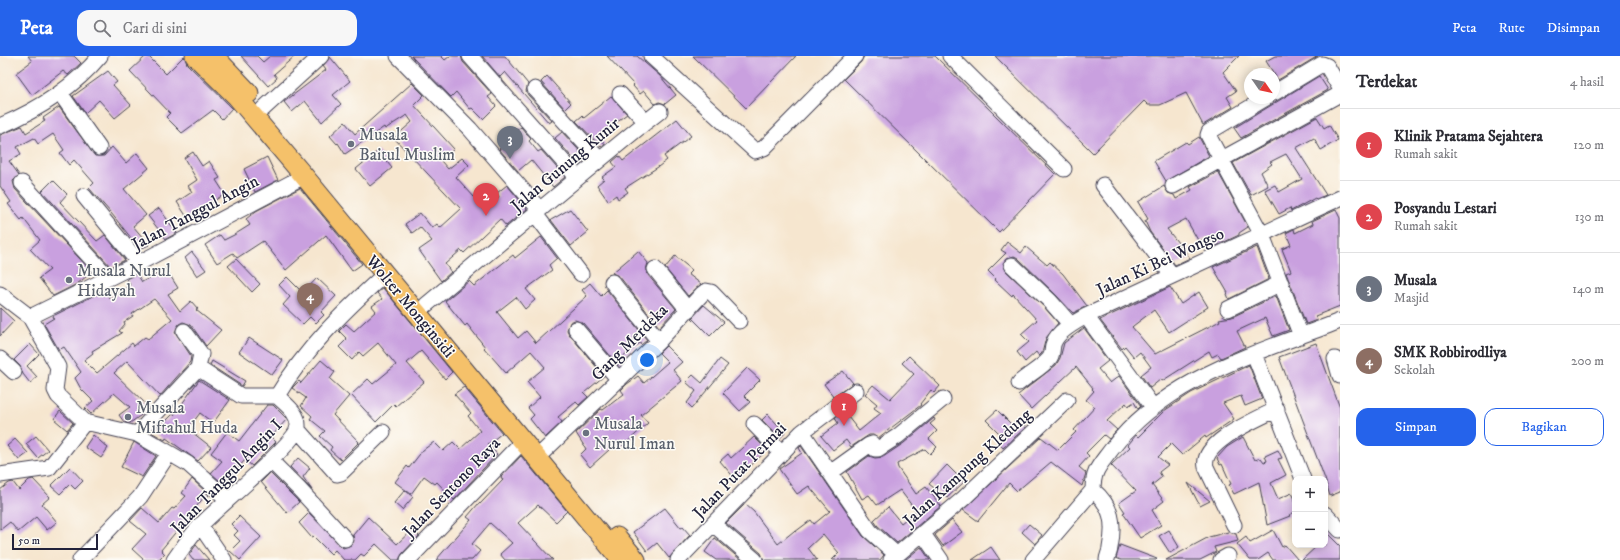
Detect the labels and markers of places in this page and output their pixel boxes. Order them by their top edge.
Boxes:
place label: Musala Baitul Muslim [359,124,455,166]
pin: 3 [497,126,523,159]
marker: Musala Baitul Muslim [346,139,356,149]
pin: 2 [473,183,499,216]
place label: Musala Nurul Hidayah [77,260,171,302]
marker: Musala Nurul Hidayah [64,275,74,285]
pin: 4 [297,283,323,316]
pin: 1 [831,393,857,426]
place label: Musala Miftahul Huda [136,397,238,439]
marker: Musala Miftahul Huda [123,412,133,422]
place label: Musala Nurul Iman [594,413,675,455]
marker: Musala Nurul Iman [581,428,591,438]

